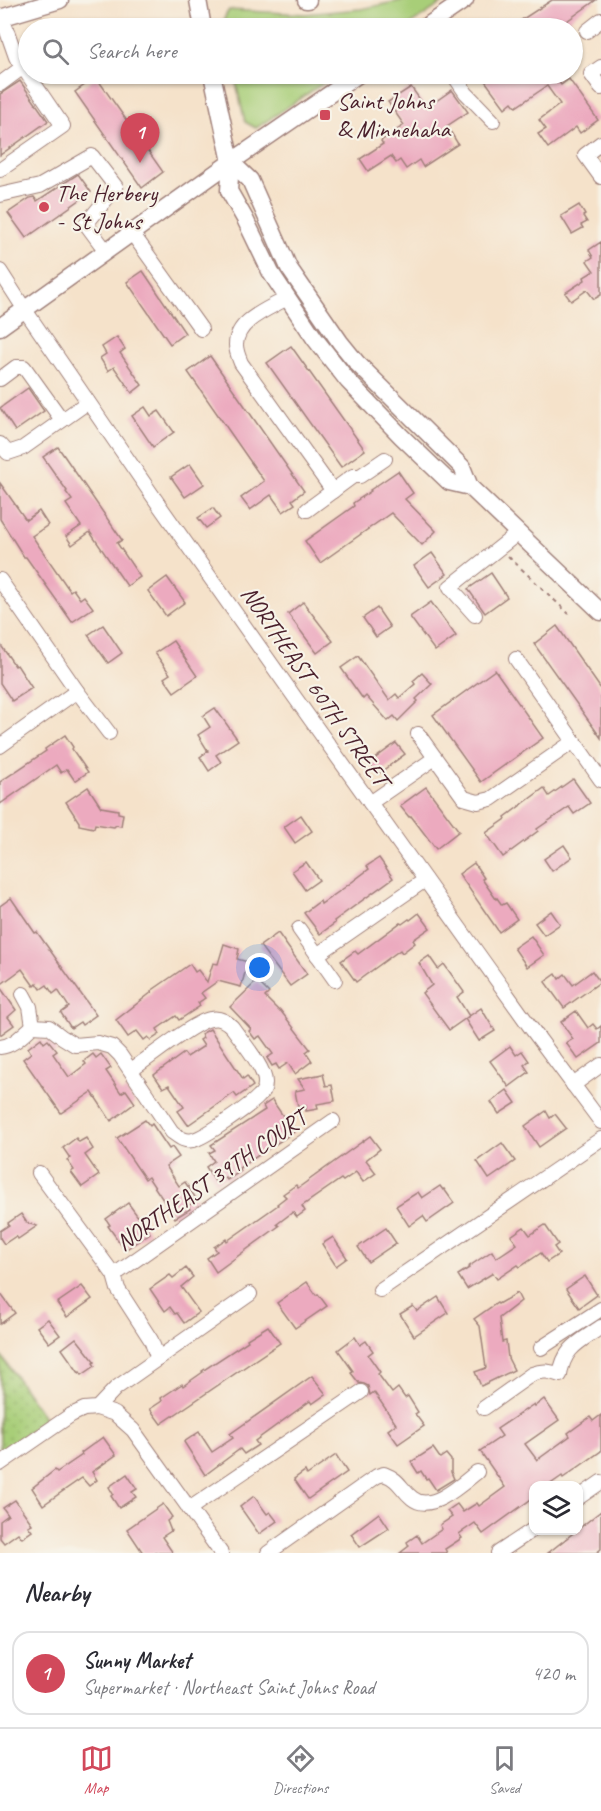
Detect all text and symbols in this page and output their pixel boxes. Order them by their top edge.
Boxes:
search box [18,18,583,84]
icon: search [39,35,72,68]
text: Search here [87,37,177,65]
place label: Saint Johns & Minnehaha [337,86,452,144]
marker: Saint Johns & Minnehaha [318,108,332,122]
pin: 1 [120,114,160,163]
place label: The Herbery - St Johns [56,178,159,236]
marker: The Herbery - St Johns [37,200,51,214]
street label: NORTHEAST 60TH STREET [234,580,399,797]
your location [245,953,274,982]
street label: NORTHEAST 39TH COURT [110,1099,317,1257]
map controls [529,1481,583,1535]
button: layers [529,1481,583,1535]
text: Nearby [24,1576,89,1609]
text: Sunny Market [83,1647,190,1675]
text: 1 [41,1661,50,1686]
text: 420 m [532,1661,575,1686]
text: Supermarket · Northeast Saint Johns Road [83,1675,374,1700]
tab: Map [80,1742,113,1798]
tab: Directions [273,1742,328,1798]
tab: Saved [488,1742,521,1798]

